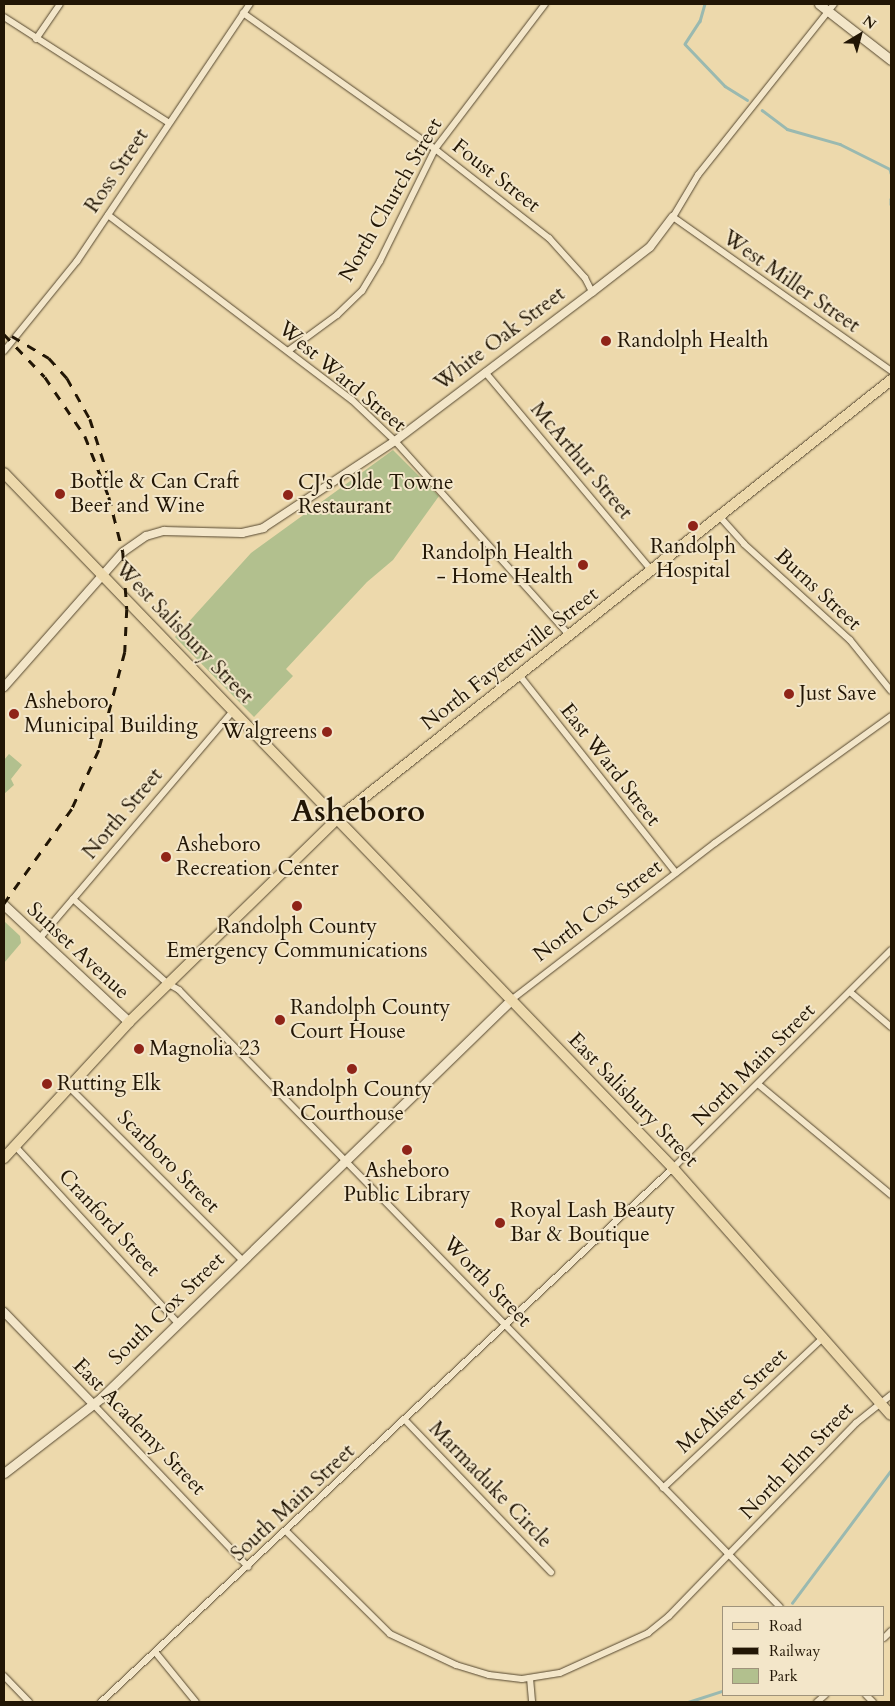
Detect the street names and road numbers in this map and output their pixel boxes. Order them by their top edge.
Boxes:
street label: North Church Street [334,114,448,286]
street label: Ross Street [80,124,154,218]
street label: Foust Street [447,134,545,218]
street label: West Miller Street [718,225,864,339]
street label: White Oak Street [430,282,570,396]
street label: West Ward Street [273,316,411,438]
street label: McArthur Street [525,397,637,525]
street label: Burns Street [770,544,866,636]
street label: West Salisbury Street [110,557,258,709]
street label: North Fayetteville Street [416,582,604,736]
street label: East Ward Street [554,699,666,831]
street label: North Street [78,763,168,865]
street label: North Cox Street [529,854,667,968]
street label: Sunset Avenue [22,897,134,1005]
street label: North Main Street [687,998,821,1132]
street label: East Salisbury Street [562,1028,704,1172]
street label: Scarboro Street [111,1105,225,1219]
street label: Cranford Street [53,1164,165,1282]
street label: Worth Street [437,1231,537,1333]
street label: South Cox Street [104,1247,230,1371]
street label: McAlister Street [671,1343,793,1459]
street label: East Academy Street [67,1353,211,1501]
street label: North Elm Street [735,1397,859,1525]
street label: Marmaduke Circle [423,1416,557,1554]
street label: South Main Street [226,1439,360,1567]

